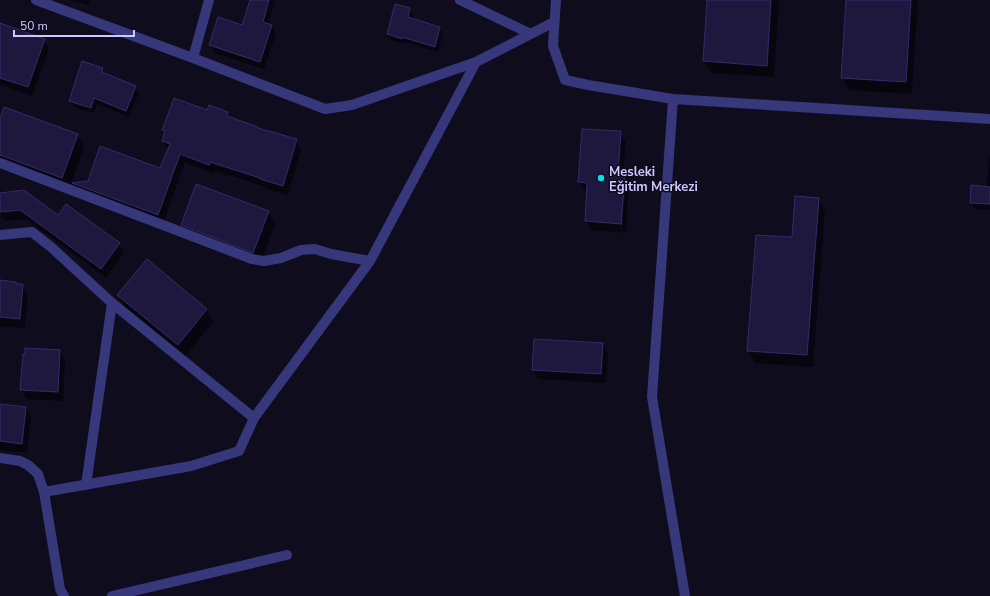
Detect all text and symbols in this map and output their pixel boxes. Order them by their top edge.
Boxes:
scale bar [14,12,134,38]
text: 50 m [20,18,48,34]
place label: Mesleki Eğitim Merkezi [609,163,698,196]
marker: Mesleki Eğitim Merkezi [596,173,606,183]

